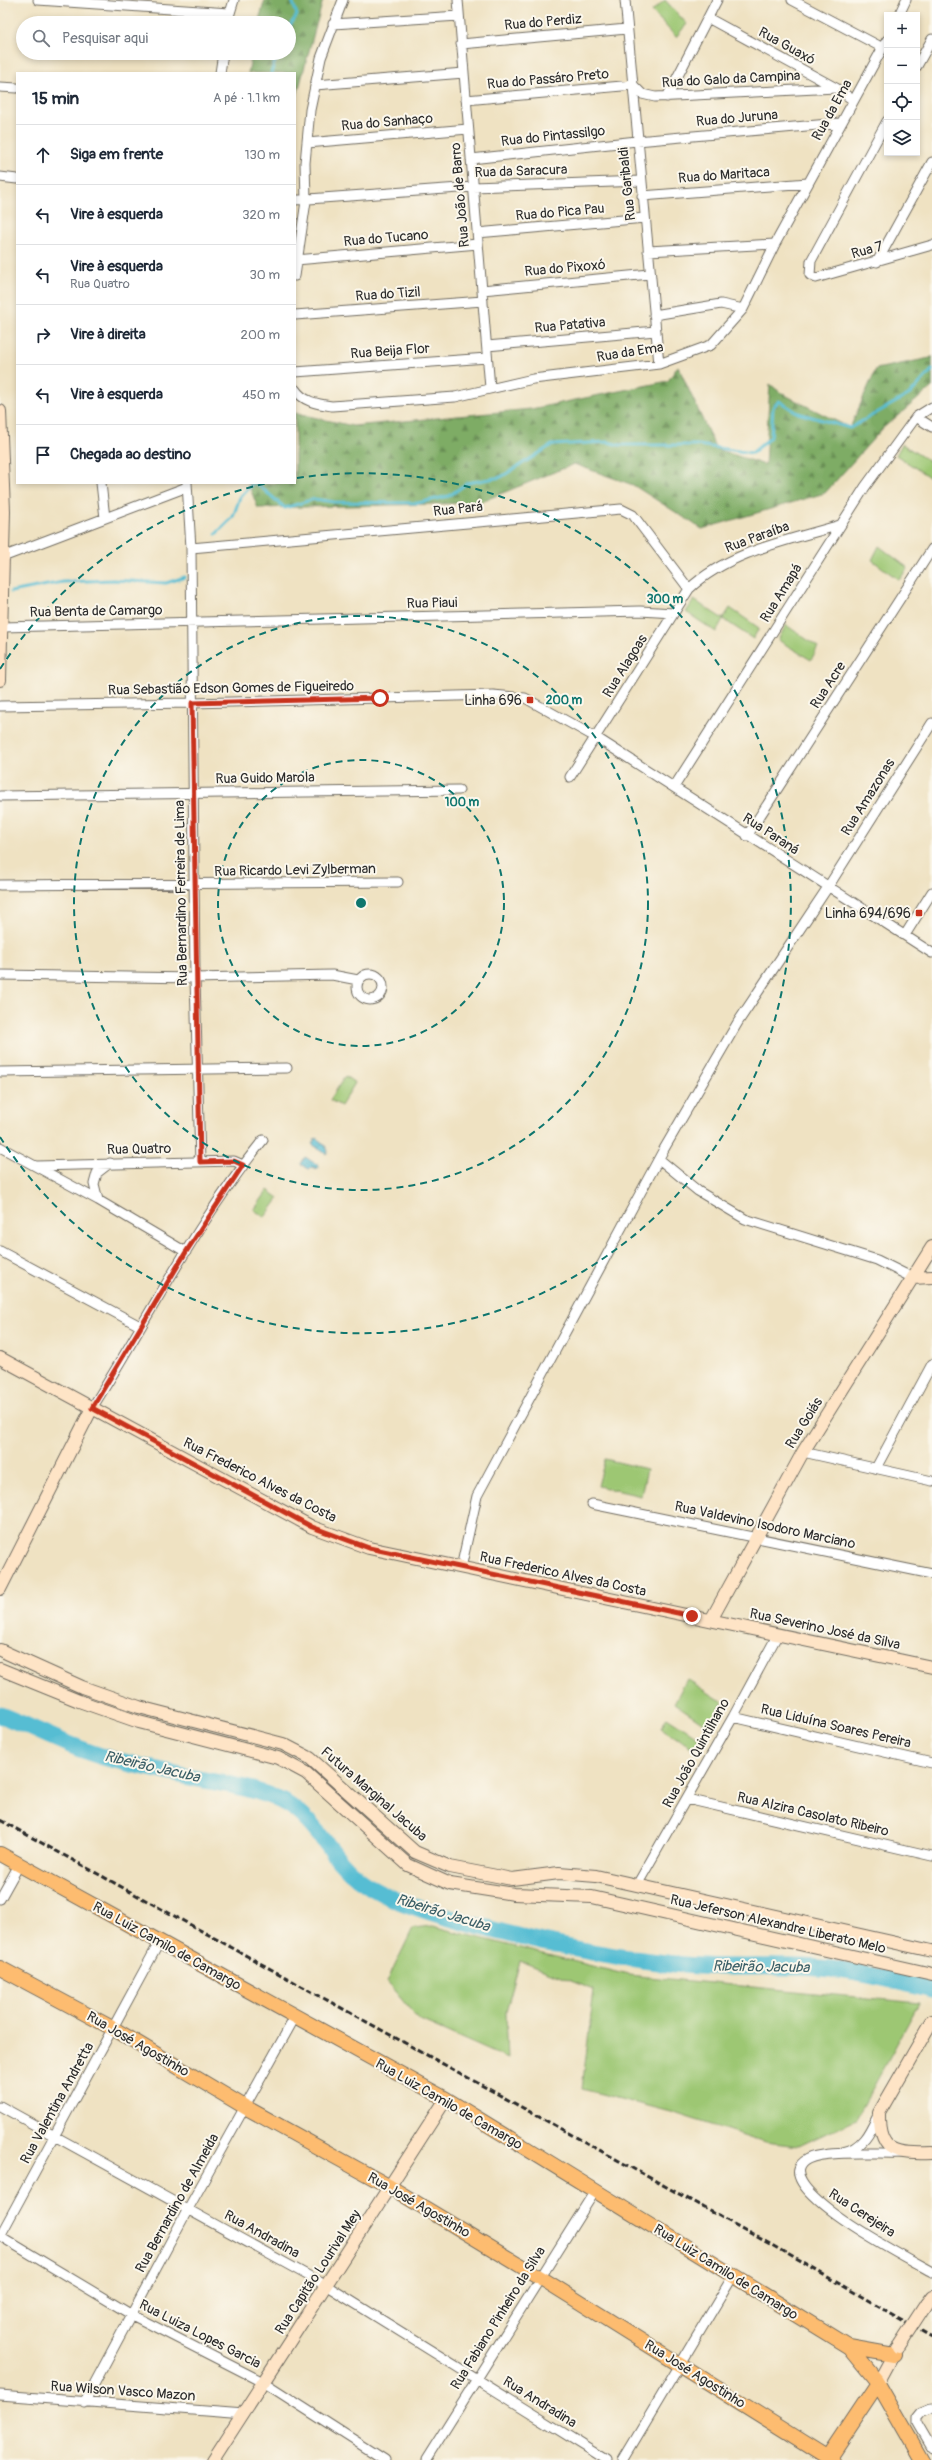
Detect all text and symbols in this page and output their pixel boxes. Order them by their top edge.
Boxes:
street label: Rua do Perdiz [503,10,583,34]
map controls [884,12,920,156]
button: + [884,12,920,48]
search box [16,16,296,60]
street label: Rua Guaxó [756,23,819,69]
icon: search [30,27,52,49]
text: Pesquisar aqui [62,29,148,48]
button: − [884,48,920,84]
street label: Rua do Passáro Preto [486,65,610,93]
street label: Rua do Galo da Campina [661,67,801,91]
street label: Rua da Ema [808,76,856,144]
button: locate [884,84,920,120]
text: 15 min [32,88,79,109]
text: A pé · 1.1 km [213,90,280,106]
street label: Rua do Juruna [695,106,779,130]
street label: Rua do Sanhaço [341,109,434,134]
button: layers [884,120,920,156]
street label: Rua do Pintassilgo [500,122,606,150]
street label: Rua João de Barro [447,141,473,248]
icon: ahead [32,144,54,166]
text: Siga em frente [70,145,163,164]
street label: Rua Garibaldi [615,146,639,222]
text: 130 m [244,147,280,163]
street label: Rua da Saracura [474,161,568,181]
street label: Rua do Maritaca [678,163,770,187]
street label: Rua do Pica Pau [515,200,605,224]
icon: left [32,204,54,226]
text: Vire à esquerda [70,205,163,224]
text: 320 m [242,207,280,223]
street label: Rua do Tucano [343,226,430,250]
street label: Rua 7 [849,237,885,262]
street label: Rua do Pixoxó [524,256,606,280]
text: Vire à esquerda [70,257,163,276]
icon: left [32,264,54,286]
text: 30 m [250,267,280,283]
text: Rua Quatro [70,276,130,292]
street label: Rua do Tizil [355,283,421,305]
street label: Rua Patativa [534,313,606,337]
icon: right [32,324,54,346]
text: Vire à direita [70,325,146,344]
text: 200 m [241,327,280,343]
street label: Rua da Ema [595,338,665,366]
street label: Rua Beija Flor [350,340,430,362]
icon: left [32,384,54,406]
text: Vire à esquerda [70,385,163,404]
text: 450 m [242,387,280,403]
icon: arrive [32,444,54,466]
text: Chegada ao destino [70,445,191,464]
street label: Rua Pará [432,498,484,520]
street label: Rua Paraíba [723,518,791,556]
street label: Rua Amapá [756,561,806,625]
text: 300 m [647,592,684,607]
street label: Rua Piaui [407,594,458,612]
street label: Rua Benta de Camargo [29,601,163,621]
street label: Rua Alagoas [599,631,651,701]
street label: Rua Acre [807,658,849,712]
street label: Rua Sebastião Edson Gomes de Figueiredo [108,677,355,699]
route start [371,689,389,707]
place label: Linha 696 [464,692,522,709]
text: 200 m [546,693,583,708]
marker: Linha 696 [525,695,535,705]
street label: Rua Amazonas [838,755,899,839]
street label: Rua Guido Marola [215,769,315,787]
text: 100 m [445,795,480,810]
street label: Rua Bernardino Ferreira de Lima [171,800,191,986]
street label: Rua Paraná [740,809,802,859]
street label: Rua Ricardo Levi Zylberman [214,860,376,880]
centre of rings [354,896,368,910]
place label: Linha 694/696 [825,905,911,922]
marker: Linha 694/696 [914,908,924,918]
street label: Rua Quatro [107,1140,172,1158]
street label: Rua Goiás [782,1394,827,1452]
street label: Rua Frederico Alves da Costa [181,1434,339,1526]
street label: Rua Valdevino Isodoro Marciano [673,1498,857,1553]
street label: Rua Frederico Alves da Costa [478,1548,648,1600]
street label: Rua Severino José da Silva [748,1605,902,1653]
route end [683,1607,701,1625]
street label: Rua João Quintilhano [659,1695,733,1811]
street label: Rua Liduína Soares Pereira [759,1700,913,1752]
street label: Futura Marginal Jacuba [317,1743,431,1845]
water label: Ribeirão Jacuba [103,1747,202,1787]
street label: Rua Alzira Casolato Ribeiro [736,1788,891,1840]
water label: Ribeirão Jacuba [394,1890,493,1937]
street label: Rua Jeferson Alexandre Liberato Melo [669,1891,888,1957]
street label: Rua Luiz Camilo de Camargo [90,1898,245,1994]
water label: Ribeirão Jacuba [712,1957,811,1977]
street label: Rua José Agostinho [84,2008,193,2080]
street label: Rua Valentina Andretta [17,2039,97,2167]
street label: Rua Luiz Camilo de Camargo [372,2055,526,2153]
street label: Rua Bernardino de Almeida [132,2131,222,2275]
street label: Rua José Agostinho [365,2169,474,2241]
street label: Rua Cerejeira [826,2185,898,2241]
street label: Rua Andradina [221,2206,303,2262]
street label: Rua Capitão Lourival Mey [271,2207,365,2337]
street label: Rua Luiz Camilo de Camargo [651,2221,802,2324]
street label: Rua Fabiano Pinheiro da Silva [447,2243,549,2393]
street label: Rua Luiza Lopes Garcia [136,2296,264,2372]
street label: Rua José Agostinho [641,2336,749,2412]
street label: Rua Andradina [500,2373,580,2431]
street label: Rua Wilson Vasco Mazon [50,2377,196,2405]

